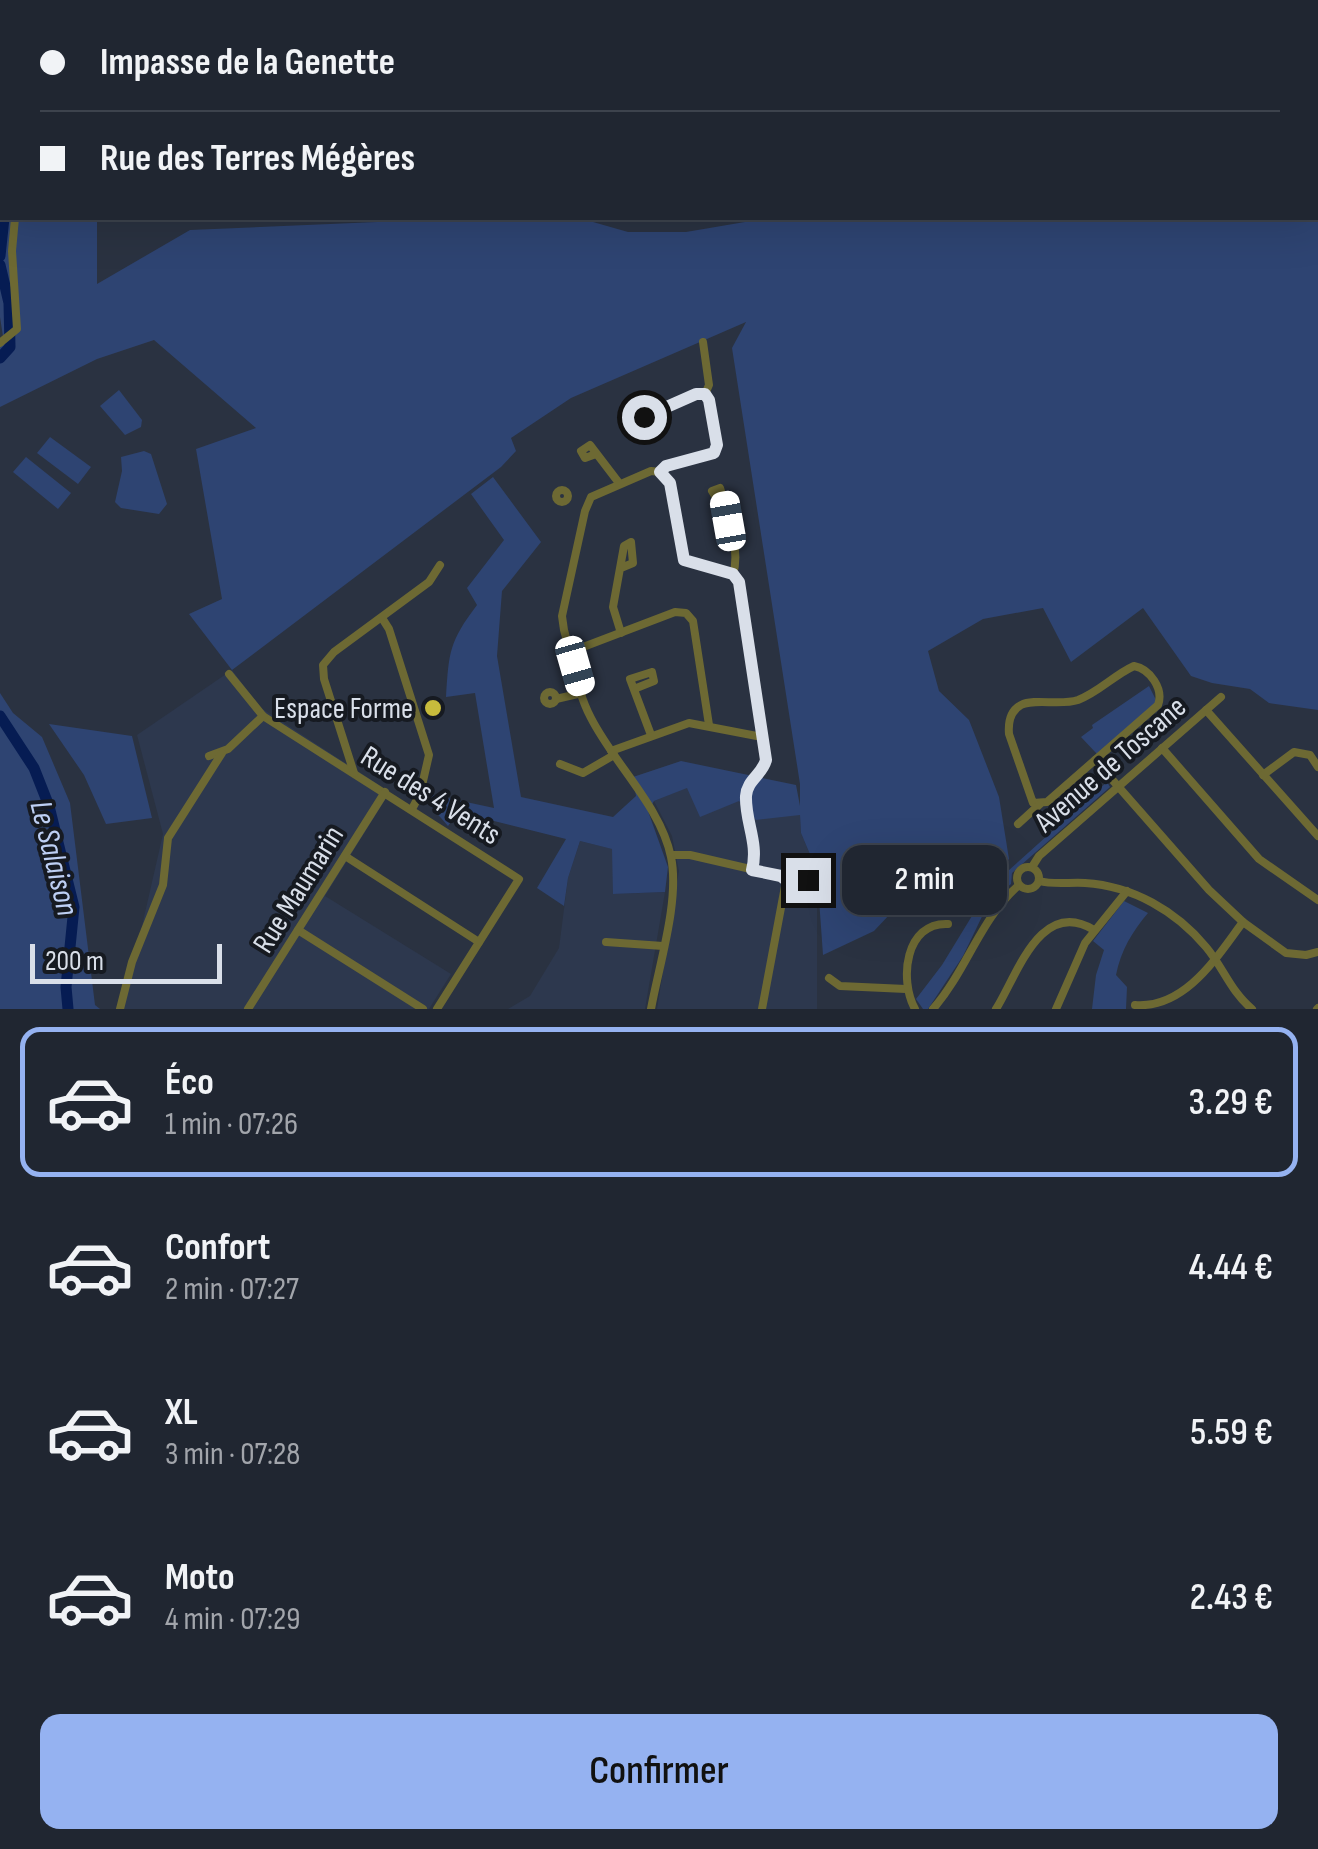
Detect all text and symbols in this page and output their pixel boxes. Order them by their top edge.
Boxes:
text: Impasse de la Genette [100,40,395,85]
text: Rue des Terres Mégères [100,136,415,181]
route start [622,395,667,440]
car [708,489,748,553]
car [552,633,598,699]
street label: Avenue de Toscane [1027,689,1194,841]
place label: Espace Forme [274,691,413,727]
marker: Espace Forme [422,697,444,719]
street label: Rue des 4 Vents [354,739,507,853]
water label: Le Salaison [20,797,87,920]
street label: Rue Maumarin [246,819,352,960]
callout: 2 min [843,845,1008,915]
route end [786,858,831,903]
text: 2 min [895,860,954,899]
scale bar [30,939,222,984]
text: 200 m [45,945,104,978]
icon: car [45,1057,135,1147]
text: Éco [165,1060,214,1105]
text: 3.29 € [1188,1080,1273,1125]
text: 1 min · 07:26 [165,1105,298,1144]
icon: car [45,1222,135,1312]
text: Confort [165,1225,270,1270]
text: 4.44 € [1189,1245,1273,1290]
text: 2 min · 07:27 [165,1270,299,1309]
icon: car [45,1387,135,1477]
text: XL [165,1390,198,1435]
text: 5.59 € [1190,1410,1273,1455]
text: 3 min · 07:28 [165,1435,300,1474]
icon: car [45,1552,135,1642]
text: Moto [165,1555,235,1600]
text: 2.43 € [1190,1575,1273,1620]
text: 4 min · 07:29 [165,1600,300,1639]
button: Confirmer [40,1714,1278,1829]

